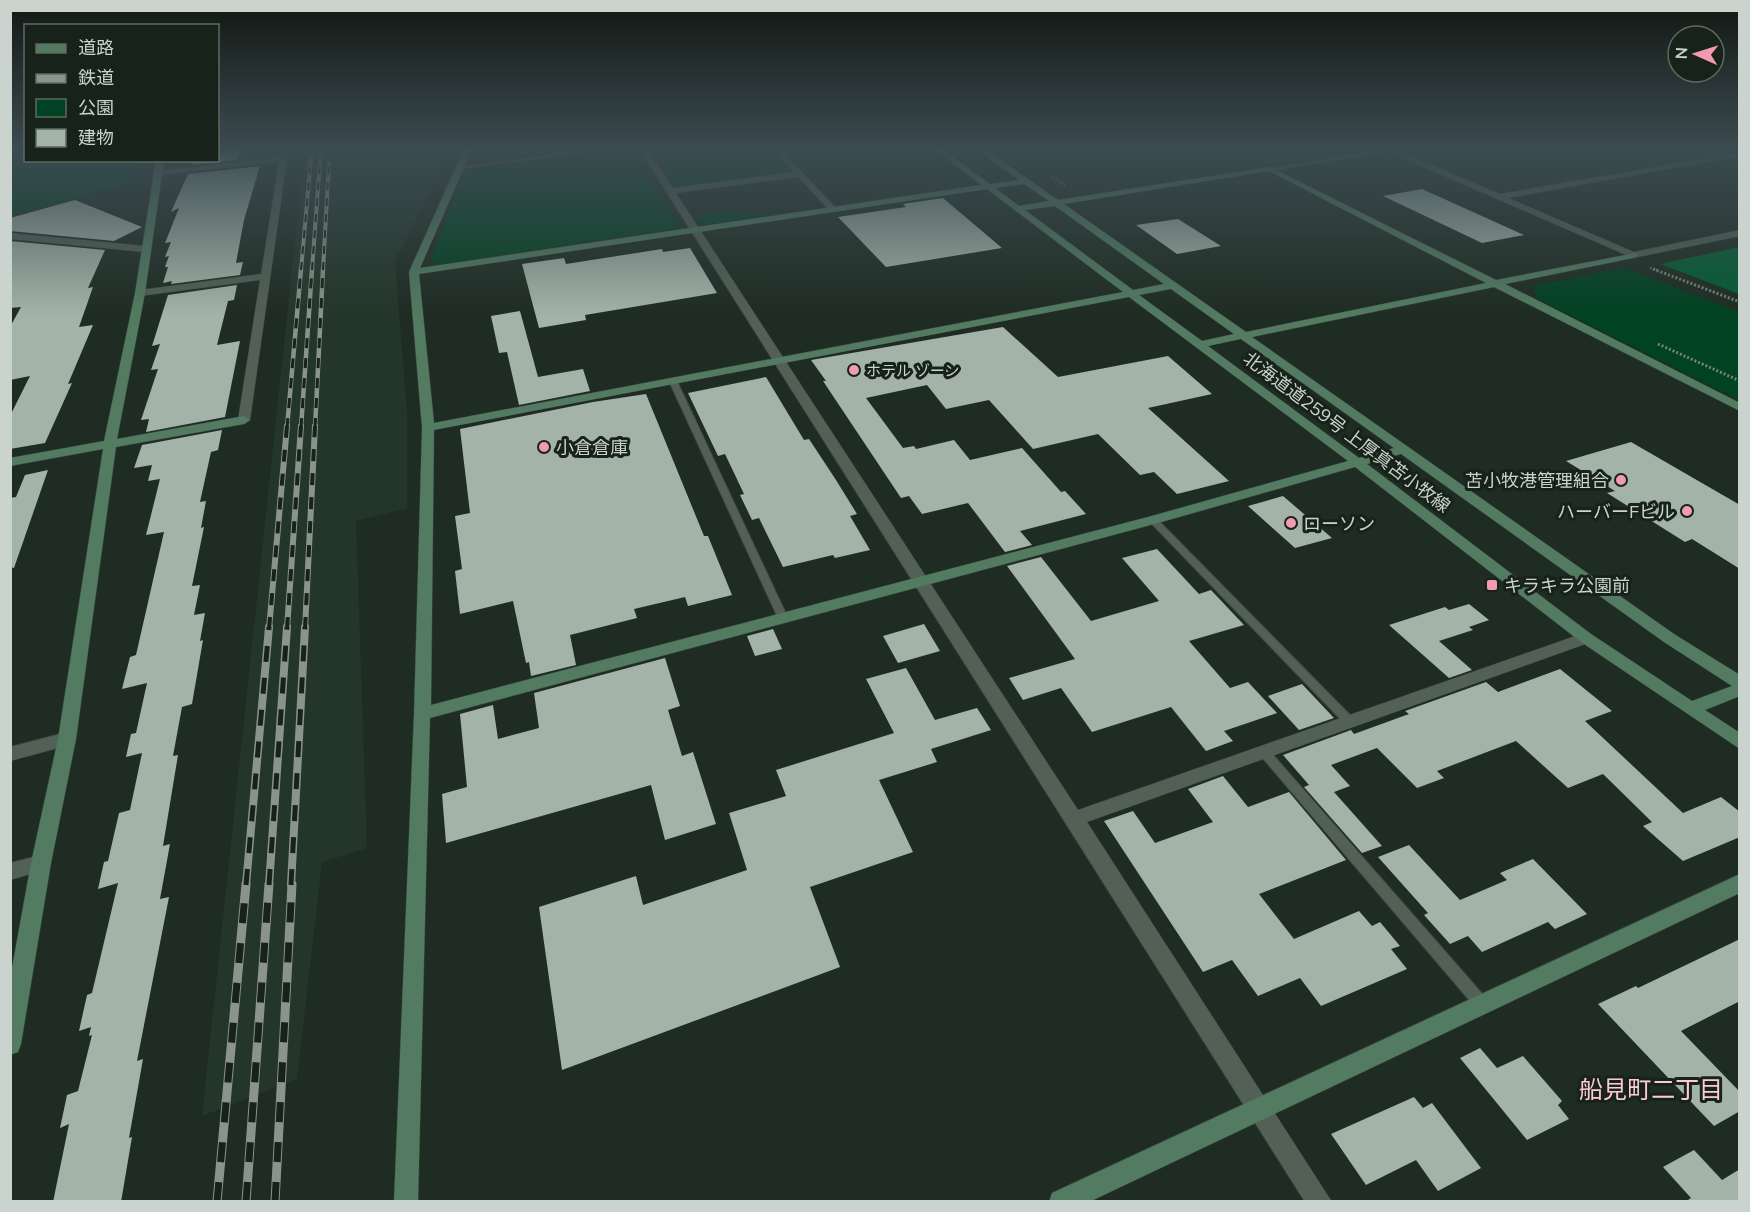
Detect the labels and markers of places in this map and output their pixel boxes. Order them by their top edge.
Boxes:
place label: ホテル ゾーン [866,361,959,380]
marker: ホテル ゾーン [847,363,861,377]
place label: 小倉倉庫 [556,436,628,459]
marker: 小倉倉庫 [537,440,551,454]
place label: 苫小牧港管理組合 [1465,469,1609,492]
marker: 苫小牧港管理組合 [1614,473,1628,487]
place label: ハーバーFビル [1557,500,1675,523]
marker: ハーバーFビル [1680,504,1694,518]
place label: ローソン [1303,512,1375,535]
marker: ローソン [1284,516,1298,530]
place label: キラキラ公園前 [1504,574,1630,597]
marker: キラキラ公園前 [1485,578,1499,592]

